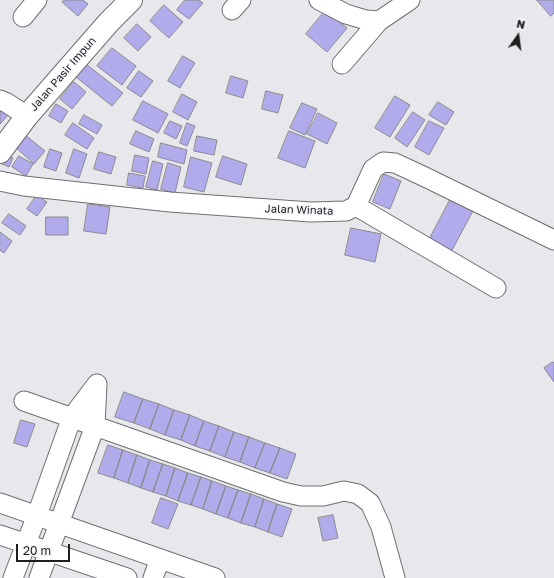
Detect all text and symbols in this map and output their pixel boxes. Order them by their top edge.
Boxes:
north arrow [498,16,538,56]
text: N [515,17,527,31]
street label: Jalan Pasir Impun [27,34,99,114]
street label: Jalan Winata [265,202,333,218]
scale bar [18,536,72,562]
text: 20 m [23,543,51,558]

